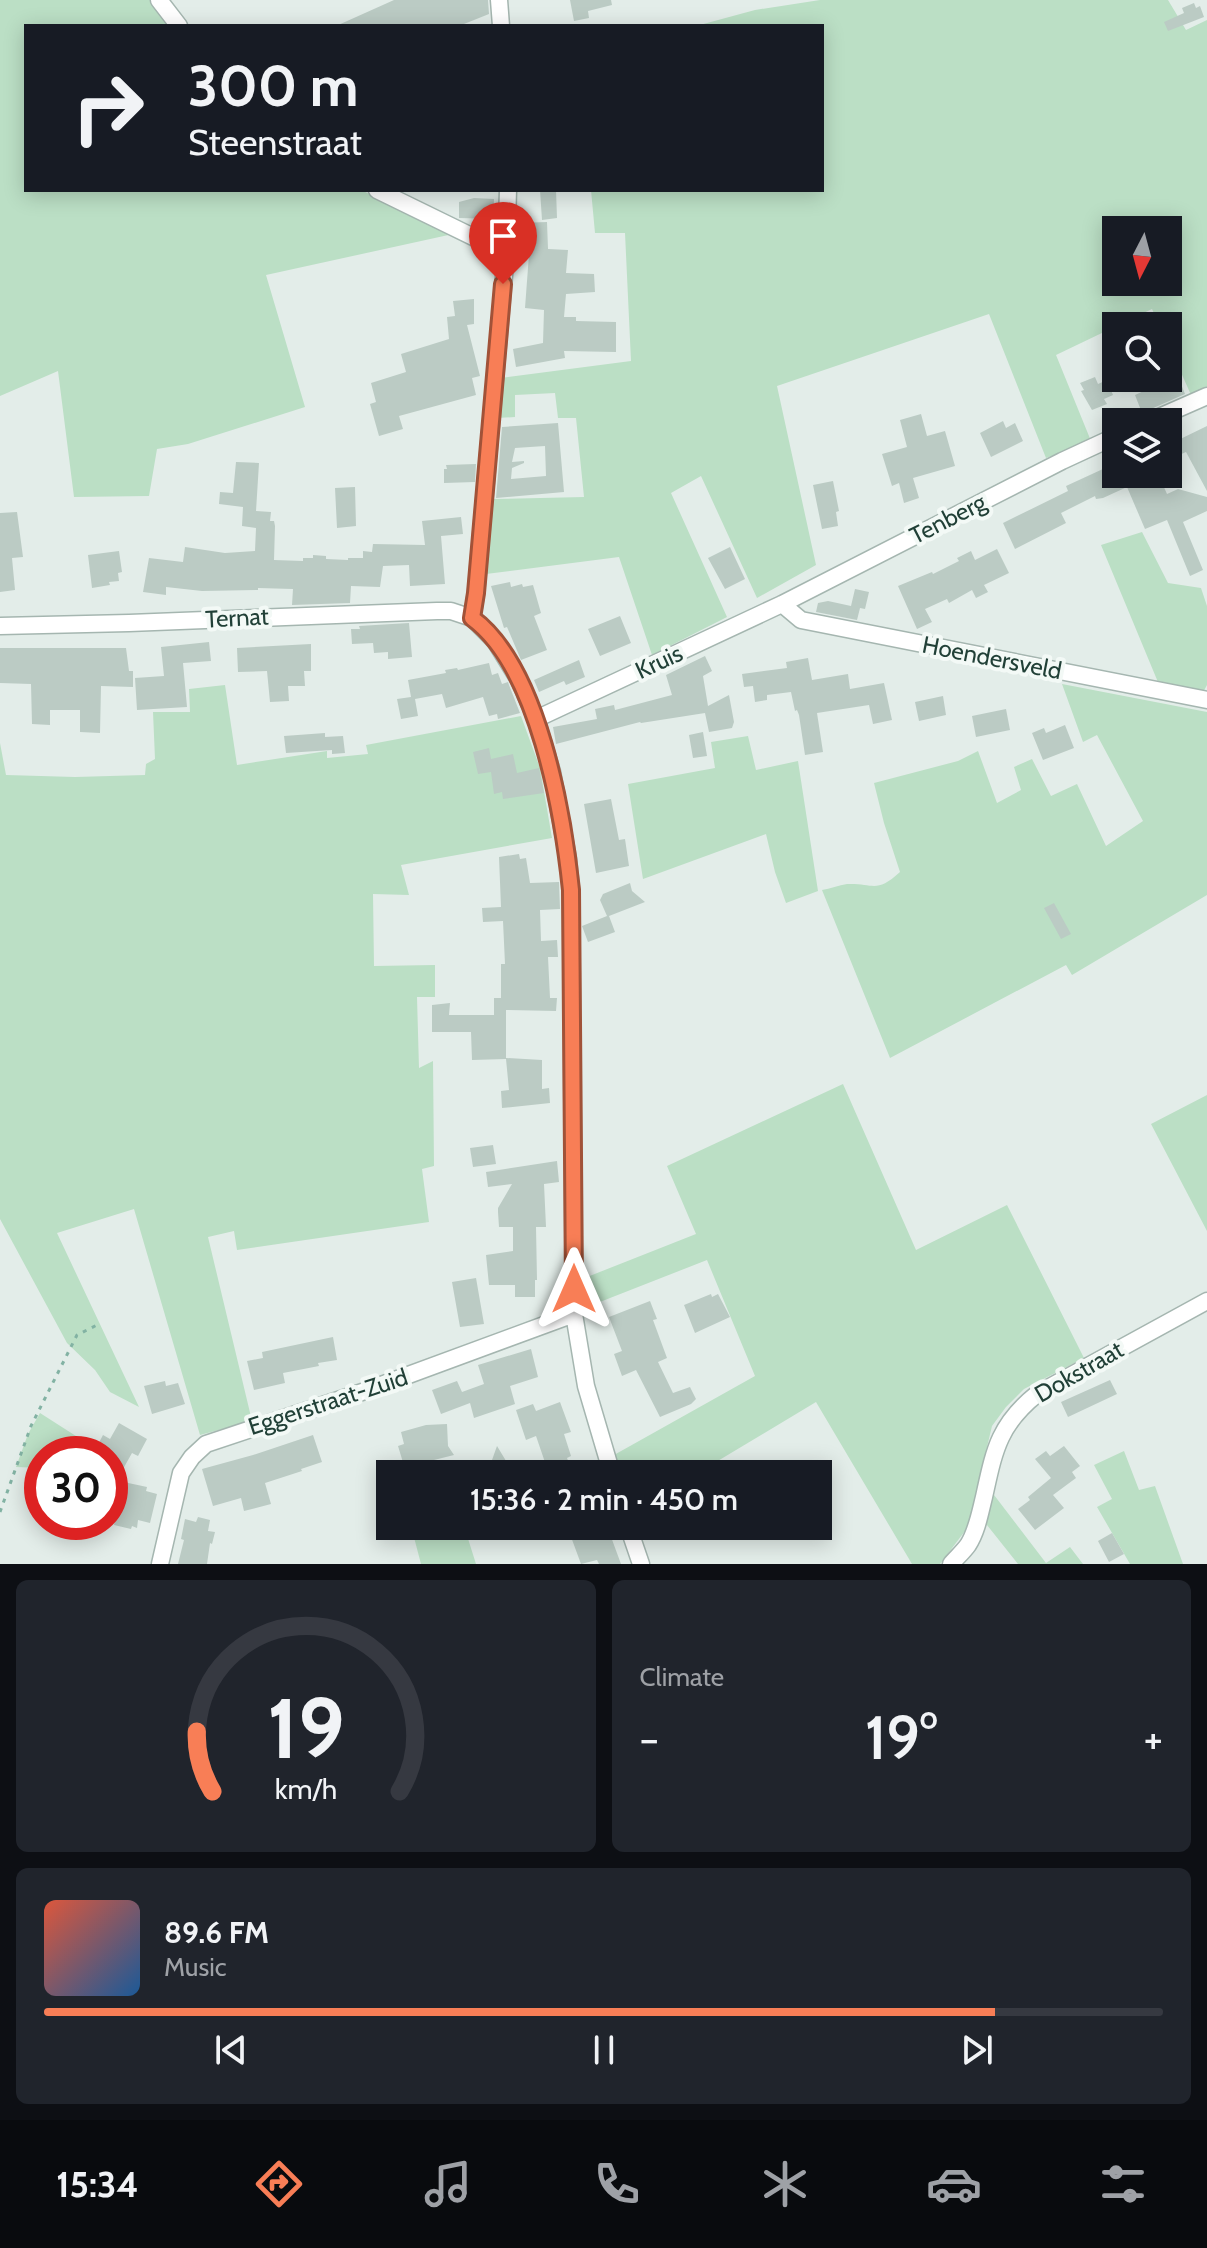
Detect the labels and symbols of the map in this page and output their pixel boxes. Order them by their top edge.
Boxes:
pin [469,202,537,284]
north arrow [1102,216,1182,296]
street label: Tenberg [905,487,992,550]
street label: Ternat [204,601,269,634]
street label: Hoendersveld [920,630,1064,685]
street label: Kruis [631,638,687,685]
position arrow [532,1247,616,1331]
street label: Dokstraat [1029,1335,1128,1409]
street label: Eggerstraat-Zuid [244,1362,411,1441]
speed limit sign: 30 [24,1436,128,1540]

